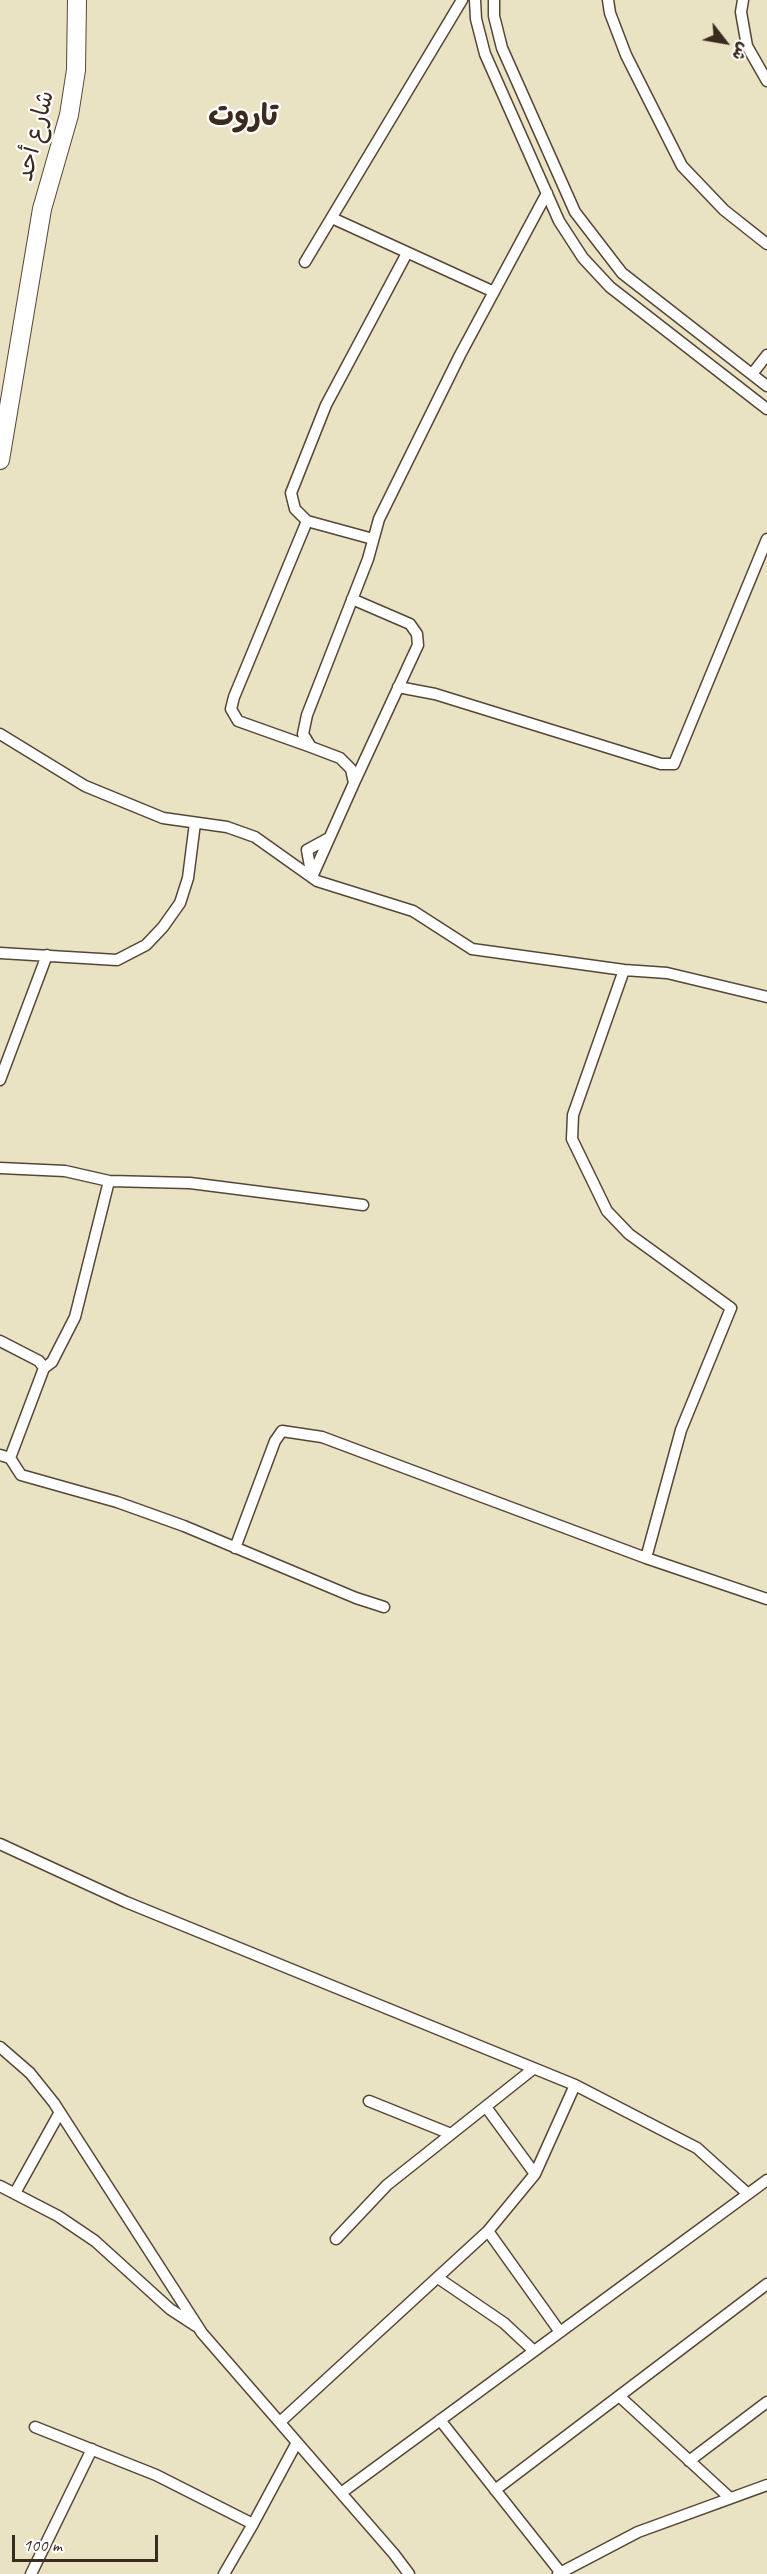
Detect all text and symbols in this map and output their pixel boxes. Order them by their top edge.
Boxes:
north arrow [695,12,755,72]
text: ش [727,39,754,64]
street label: شارع أحد [11,88,61,184]
district label: تاروت [208,99,278,135]
scale bar [15,2523,160,2561]
text: 100 m [23,2534,62,2556]

